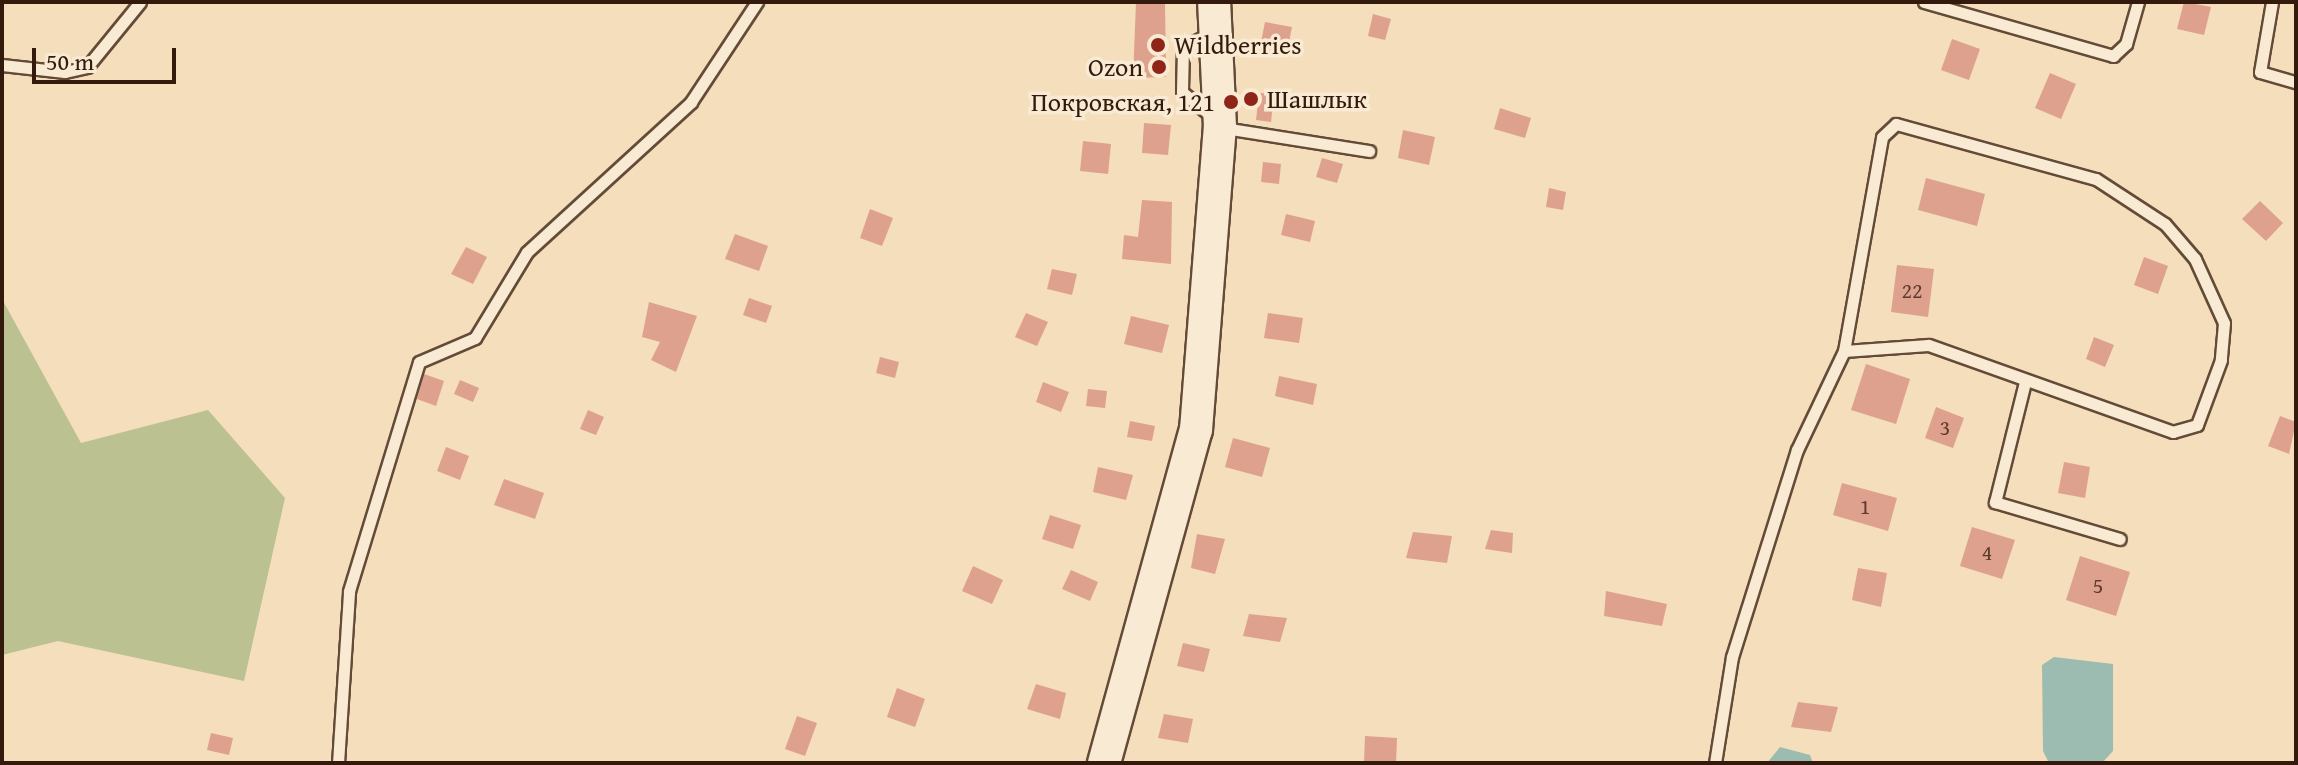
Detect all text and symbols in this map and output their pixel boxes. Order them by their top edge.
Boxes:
place label: Wildberries [1174,29,1301,61]
scale bar [36,32,180,82]
marker: Wildberries [1149,36,1167,54]
text: 50 m [46,44,94,79]
place label: Ozon [1088,51,1143,83]
marker: Ozon [1150,58,1168,76]
place label: Шашлык [1267,83,1367,115]
place label: Покровская, 121 [1031,86,1215,118]
marker: Шашлык [1242,90,1260,108]
marker: Покровская, 121 [1222,93,1240,111]
house number: 22 [1901,278,1923,304]
house number: 3 [1940,415,1950,441]
house number: 1 [1860,494,1870,520]
house number: 4 [1982,540,1992,566]
house number: 5 [2093,573,2103,599]

